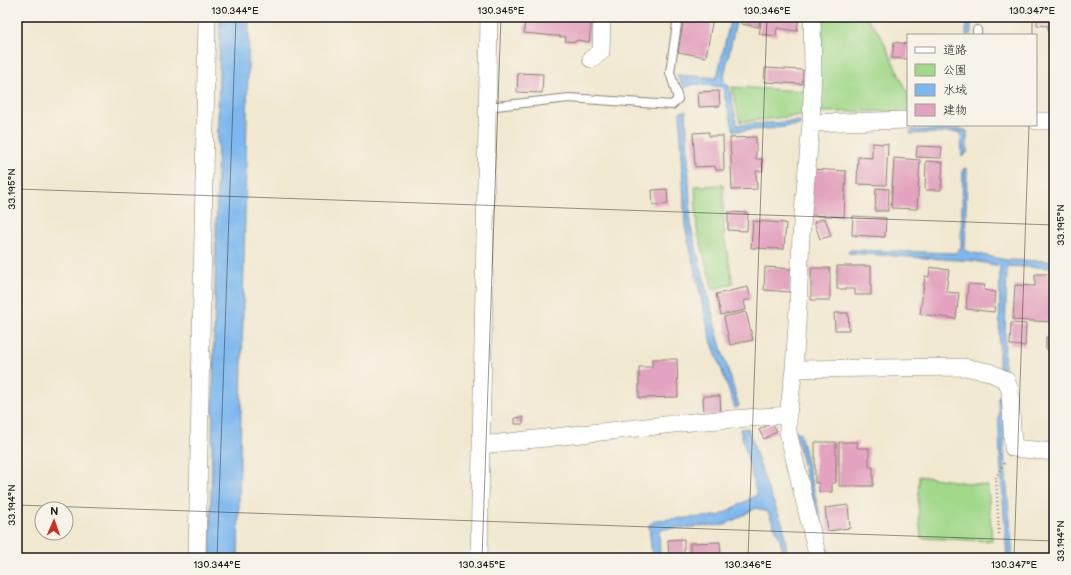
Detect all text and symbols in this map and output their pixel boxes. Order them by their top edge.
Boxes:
text: 130.344°E [212,5,259,17]
text: 130.345°E [478,5,525,17]
text: 130.346°E [743,5,791,17]
text: 130.347°E [1009,5,1056,17]
legend [907,34,1037,126]
text: 道路 [943,43,967,58]
text: 公園 [943,63,967,78]
text: 水域 [943,83,967,98]
text: 建物 [943,103,967,118]
text: 33.195°N [6,168,18,210]
text: 33.195°N [1055,204,1067,246]
text: 33.194°N [6,484,18,526]
north arrow [34,501,74,541]
text: N [50,505,59,518]
text: 33.194°N [1055,520,1067,562]
text: 130.344°E [194,559,241,571]
text: 130.345°E [459,559,506,571]
text: 130.346°E [724,559,772,571]
text: 130.347°E [991,559,1038,571]

